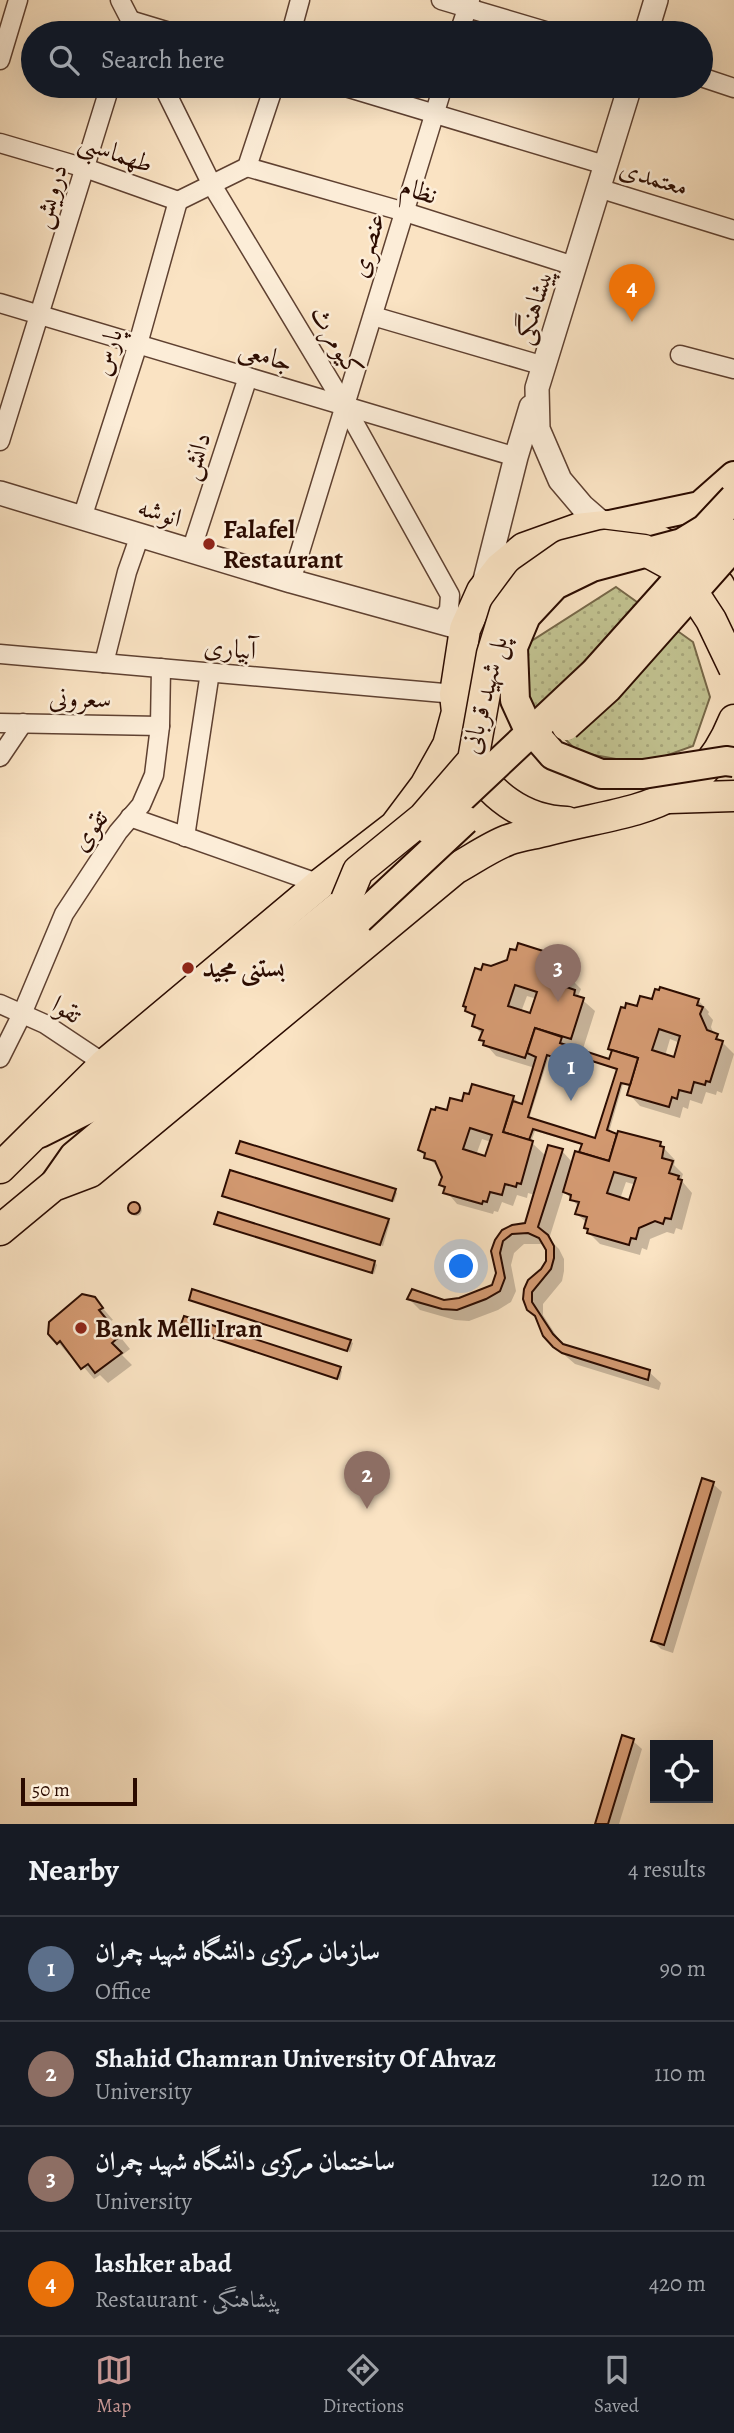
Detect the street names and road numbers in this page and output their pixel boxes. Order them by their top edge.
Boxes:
street label: طهماسبی [73,123,158,184]
street label: معتمدی [615,150,693,204]
street label: درویش [23,160,76,232]
street label: نظام [395,168,442,217]
street label: عنصری [341,208,394,282]
street label: پیشاهنگی [505,264,562,349]
street label: کیومرث [302,299,372,384]
street label: پارس [84,324,132,380]
street label: جامعی [235,331,297,380]
street label: دانش [171,428,220,484]
street label: انوشه [134,489,186,536]
street label: آبیاری [202,629,260,668]
street label: پل شهید قربانی [453,632,517,758]
street label: سعرونی [48,680,112,717]
street label: تقوی [62,802,117,858]
street label: تقوا [45,987,89,1033]

